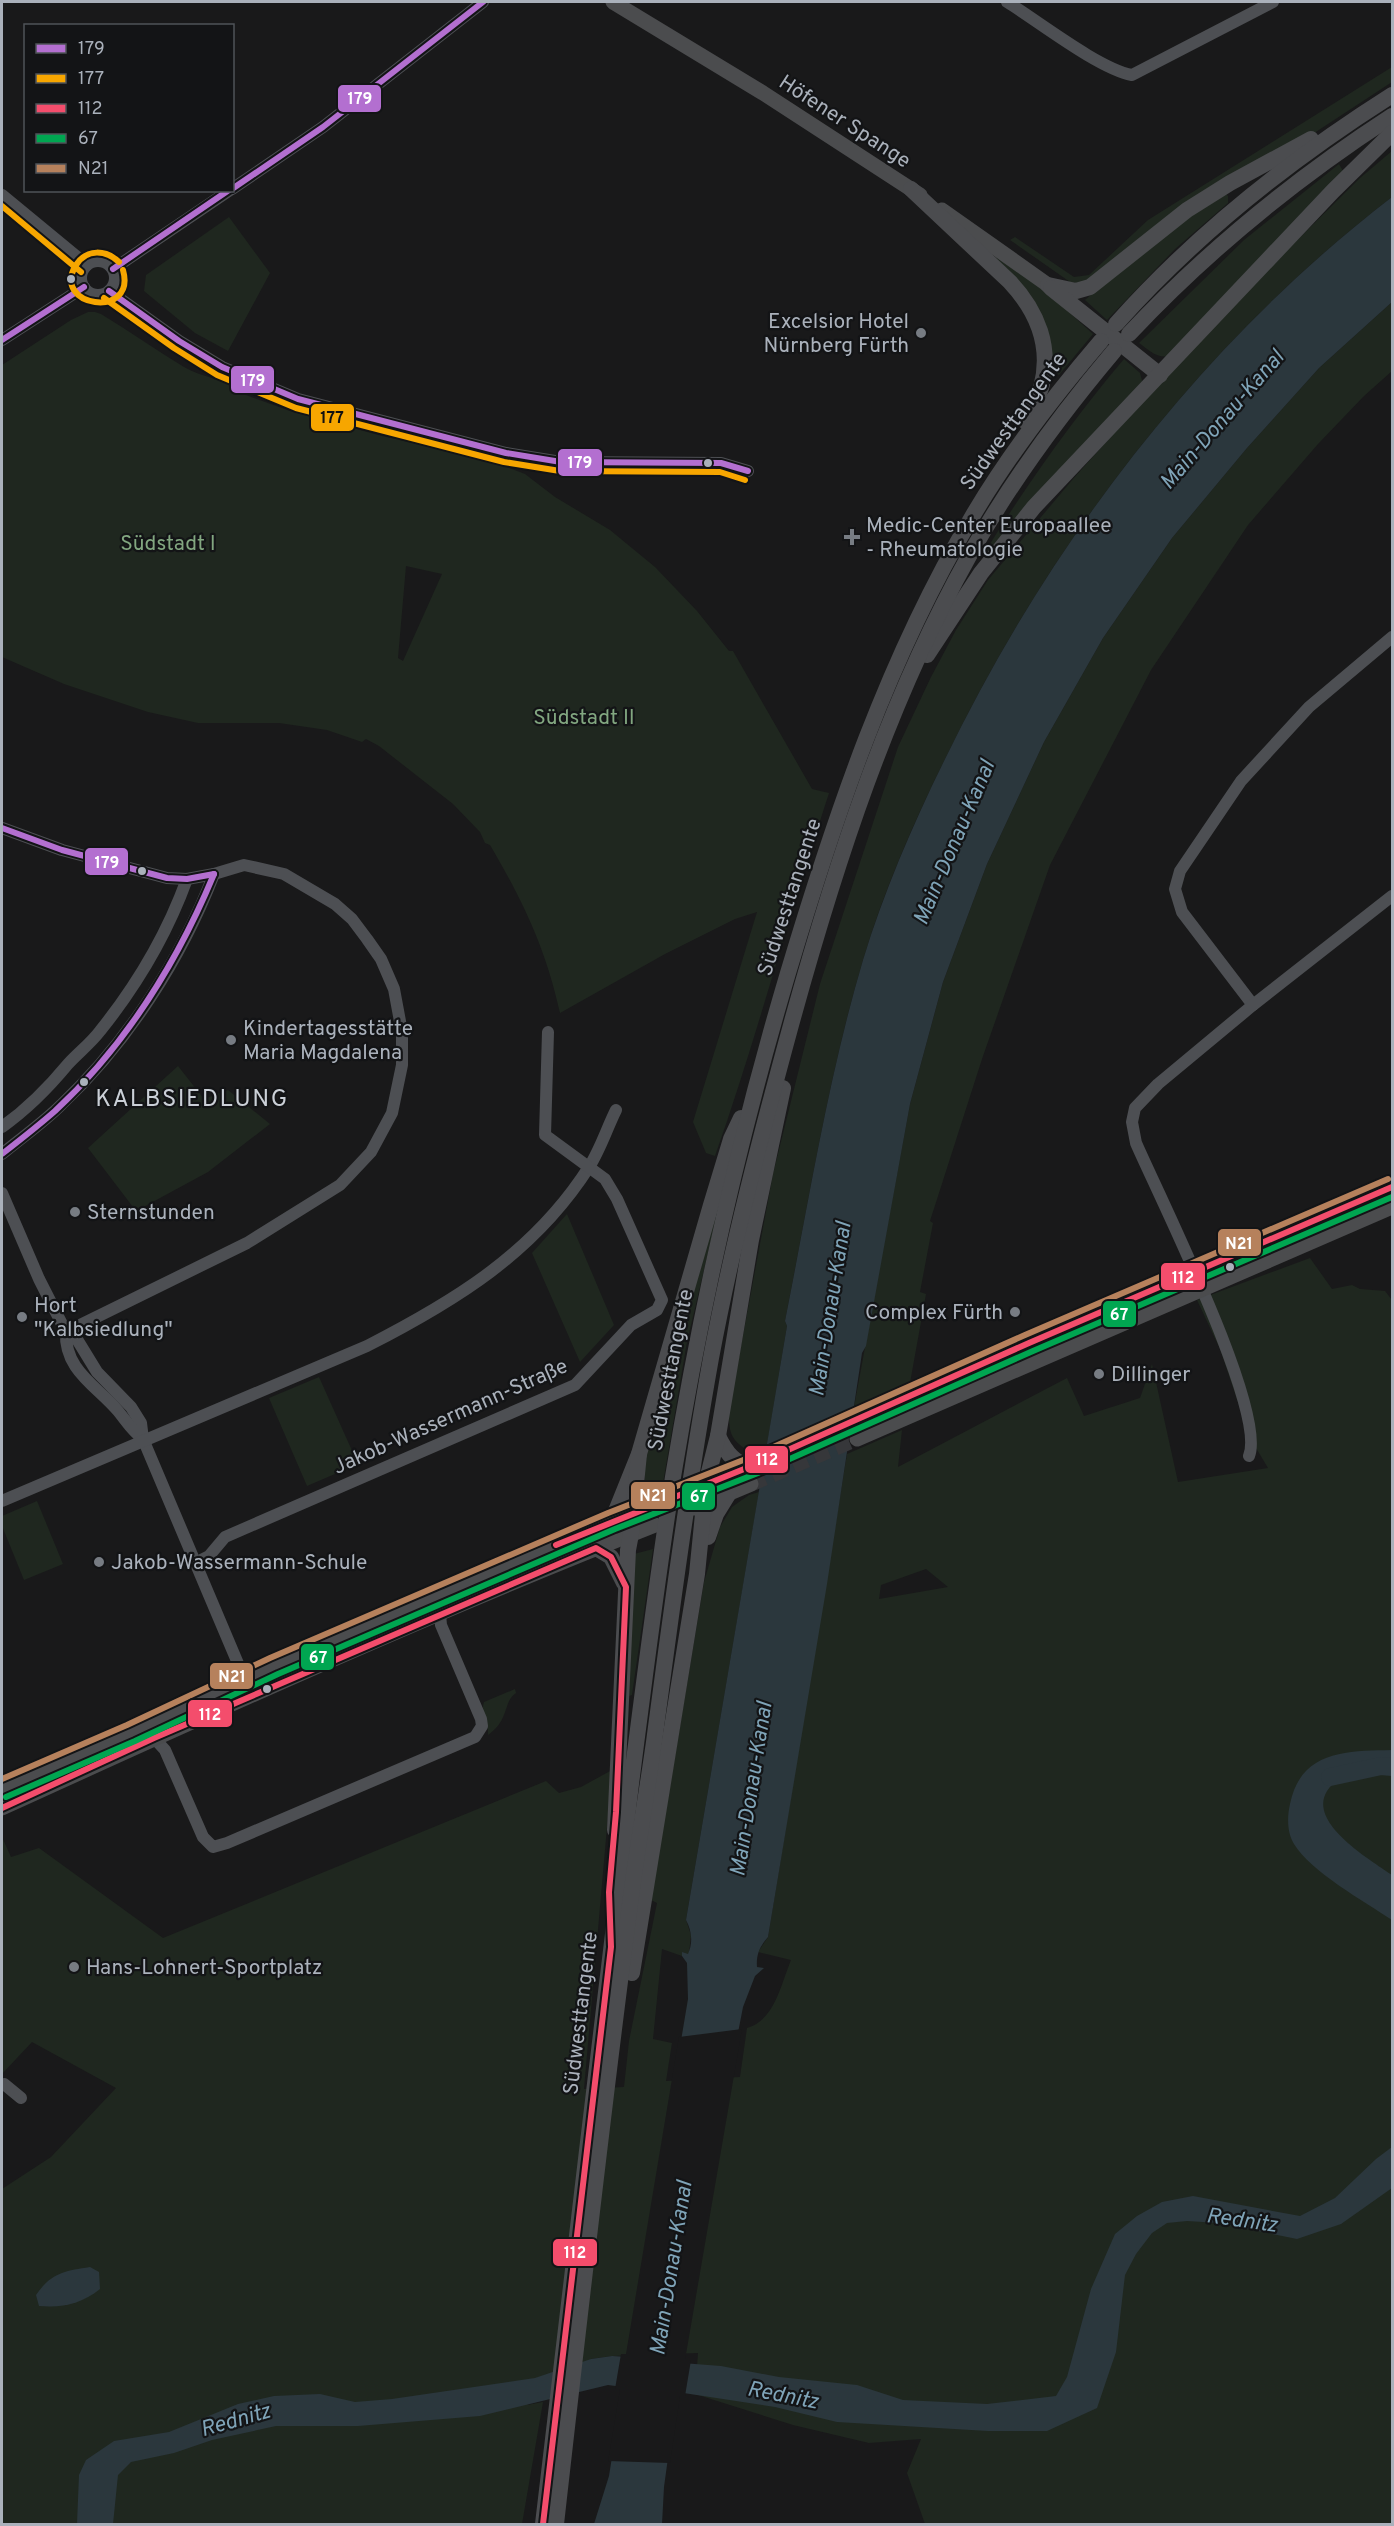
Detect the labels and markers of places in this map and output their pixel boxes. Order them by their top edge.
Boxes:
unlabelled marker [65,273,77,285]
place label: Excelsior Hotel Nürnberg Fürth [763,309,909,360]
marker: Excelsior Hotel Nürnberg Fürth [914,326,928,340]
unlabelled marker [702,457,714,469]
place label: Medic-Center Europaallee - Rheumatologie [866,513,1112,564]
marker: Medic-Center Europaallee - Rheumatologie [843,528,861,546]
unlabelled marker [136,865,148,877]
place label: Kindertagesstätte Maria Magdalena [243,1016,413,1067]
marker: Kindertagesstätte Maria Magdalena [224,1033,238,1047]
unlabelled marker [78,1076,90,1088]
place label: Sternstunden [87,1200,215,1227]
marker: Sternstunden [68,1205,82,1219]
unlabelled marker [1224,1261,1236,1273]
place label: Hort "Kalbsiedlung" [34,1293,173,1344]
place label: Complex Fürth [865,1300,1003,1327]
marker: Complex Fürth [1008,1305,1022,1319]
marker: Hort "Kalbsiedlung" [15,1310,29,1324]
place label: Dillinger [1111,1362,1191,1389]
marker: Dillinger [1092,1367,1106,1381]
place label: Jakob-Wassermann-Schule [111,1550,367,1577]
marker: Jakob-Wassermann-Schule [92,1555,106,1569]
unlabelled marker [261,1683,273,1695]
place label: Hans-Lohnert-Sportplatz [86,1955,322,1982]
marker: Hans-Lohnert-Sportplatz [67,1960,81,1974]

